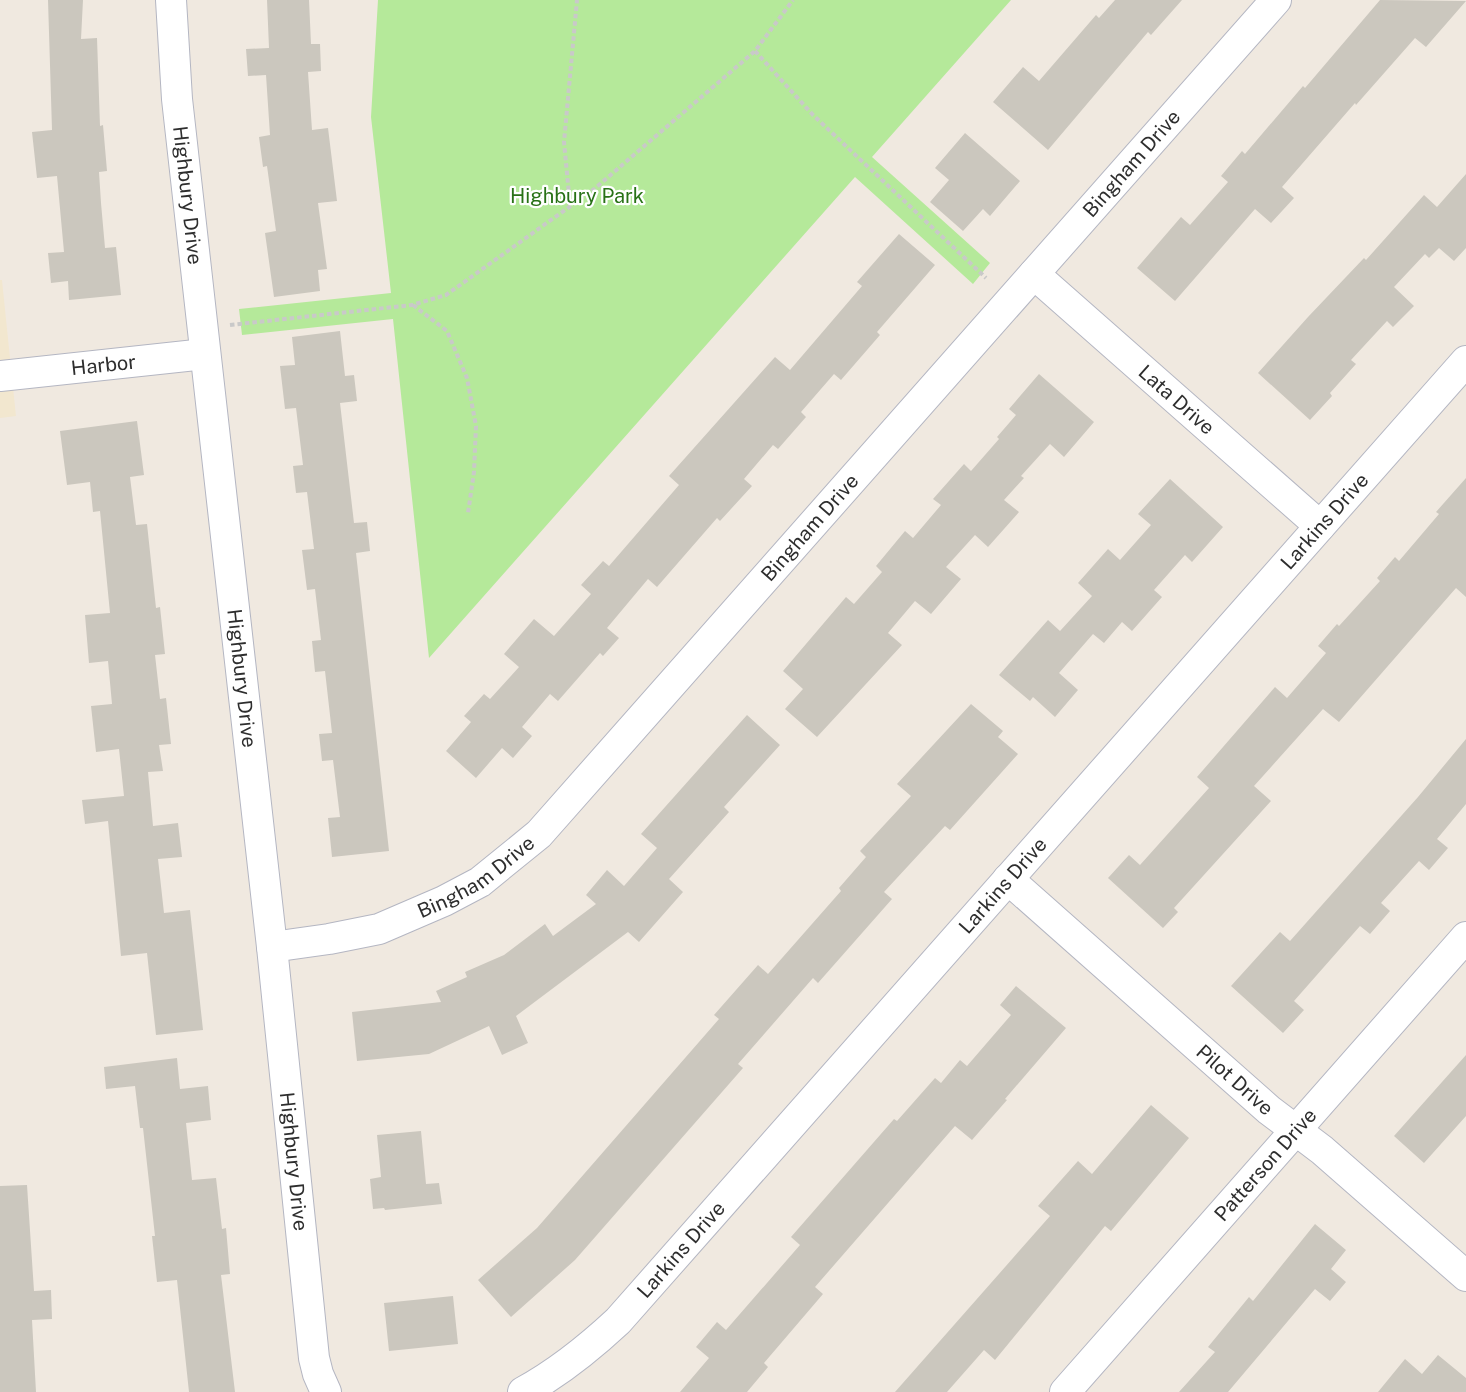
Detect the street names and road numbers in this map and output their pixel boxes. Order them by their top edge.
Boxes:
street label: Bingham Drive [1078,105,1185,222]
street label: Highbury Drive [168,125,207,266]
street label: Harbor [70,349,137,380]
street label: Lata Drive [1134,360,1220,439]
street label: Larkins Drive [1275,468,1373,574]
street label: Bingham Drive [756,469,864,586]
street label: Highbury Drive [222,608,262,749]
street label: Bingham Drive [414,831,539,923]
street label: Larkins Drive [954,832,1052,939]
street label: Pilot Drive [1191,1039,1278,1120]
street label: Highbury Drive [275,1091,313,1232]
street label: Patterson Drive [1209,1103,1321,1226]
street label: Larkins Drive [632,1197,730,1303]

